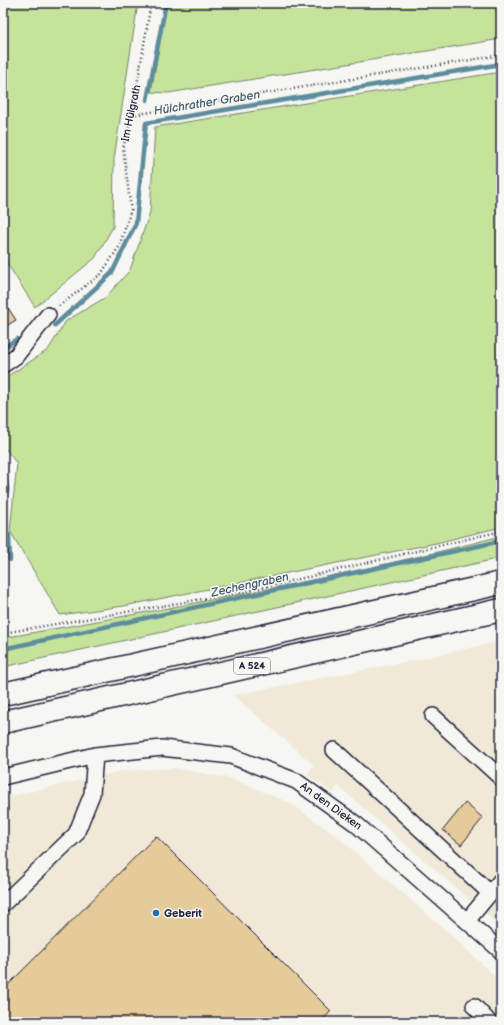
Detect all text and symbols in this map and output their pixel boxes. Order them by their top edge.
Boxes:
street label: Im Hülgrath [119,83,143,143]
water label: Hülchrather Graben [153,87,261,119]
water label: Zechengraben [209,569,290,601]
road number: A 524 [234,658,270,674]
street label: An den Dieken [298,779,364,833]
place label: Geberit [164,907,202,920]
marker: Geberit [151,908,161,918]

